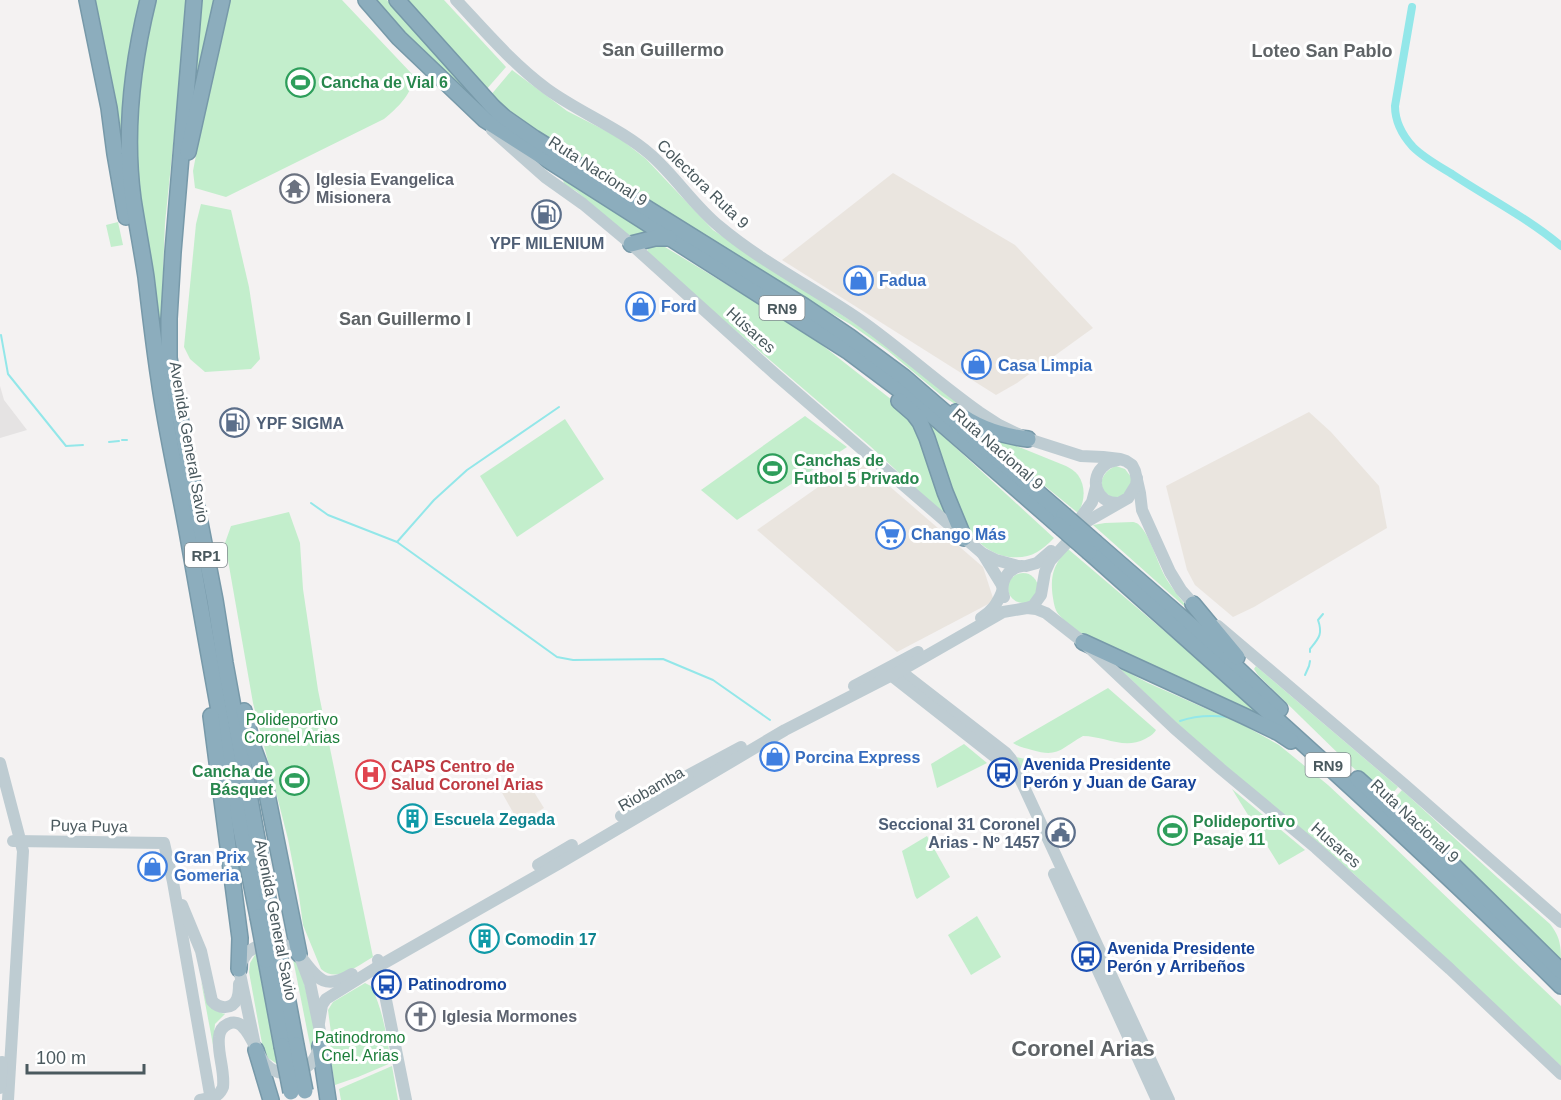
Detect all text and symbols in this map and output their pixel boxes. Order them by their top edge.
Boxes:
district label: San Guillermo [602,40,724,60]
district label: Loteo San Pablo [1251,41,1393,61]
sports icon: Cancha de Vial 6 [284,66,316,98]
place label: Cancha de Vial 6 [321,74,448,91]
street label: Ruta Nacional 9 [546,133,650,209]
street label: Colectora Ruta 9 [654,136,752,232]
place label: Iglesia Evangelica Misionera [316,171,454,206]
temple icon: Iglesia Evangelica Misionera [279,172,311,204]
fuel station icon: YPF MILENIUM [531,199,563,231]
place label: YPF MILENIUM [490,235,604,252]
shop icon: Fadua [842,264,874,296]
place label: Fadua [879,272,926,289]
shop icon: Ford [624,290,656,322]
road number: RN9 [760,296,804,320]
place label: Ford [661,298,697,315]
street label: Húsares [723,304,779,356]
district label: San Guillermo I [339,309,471,329]
shop icon: Casa Limpia [961,349,993,381]
place label: Casa Limpia [998,357,1092,374]
street label: Avenida General Savio [166,360,212,524]
street label: Ruta Nacional 9 [949,405,1047,493]
fuel station icon: YPF SIGMA [219,407,251,439]
place label: YPF SIGMA [256,415,344,432]
place label: Canchas de Futbol 5 Privado [794,452,920,487]
sports icon: Canchas de Futbol 5 Privado [757,453,789,485]
supermarket icon: Chango Más [874,518,906,550]
place label: Chango Más [911,526,1006,543]
road number: RP1 [185,543,227,567]
park label: Polideportivo Coronel Arias [244,711,340,746]
shop icon: Porcina Express [758,741,790,773]
place label: Porcina Express [795,749,921,766]
road number: RN9 [1306,753,1350,777]
place label: Avenida Presidente Perón y Juan de Garay [1023,756,1197,791]
bus stop icon: Avenida Presidente Perón y Juan de Garay [986,757,1018,789]
place label: CAPS Centro de Salud Coronel Arias [391,758,543,793]
hospital icon: CAPS Centro de Salud Coronel Arias [354,759,386,791]
place label: Cancha de Básquet [192,763,274,798]
street label: Riobamba [615,763,687,815]
sports icon: Cancha de Básquet [278,764,310,796]
street label: Ruta Nacional 9 [1368,776,1463,866]
building icon: Escuela Zegada [397,803,429,835]
place label: Escuela Zegada [434,811,555,828]
place label: Polideportivo Pasaje 11 [1193,813,1295,848]
sports icon: Polideportivo Pasaje 11 [1156,814,1188,846]
place label: Seccional 31 Coronel Arias - Nº 1457 [878,816,1040,851]
street label: Puya Puya [50,817,128,835]
public building icon: Seccional 31 Coronel Arias - Nº 1457 [1045,817,1077,849]
street label: Husares [1308,819,1364,871]
street label: Avenida General Savio [252,838,300,1002]
place label: Gran Prix Gomeria [174,849,246,884]
shop icon: Gran Prix Gomeria [137,850,169,882]
building icon: Comodin 17 [468,923,500,955]
place label: Comodin 17 [505,931,597,948]
place label: Avenida Presidente Perón y Arribeños [1107,940,1255,975]
bus stop icon: Avenida Presidente Perón y Arribeños [1070,941,1102,973]
bus stop icon: Patinodromo [371,968,403,1000]
place label: Patinodromo [408,976,507,993]
church icon: Iglesia Mormones [405,1000,437,1032]
place label: Iglesia Mormones [442,1008,577,1025]
park label: Patinodromo Cnel. Arias [315,1029,405,1064]
district label: Coronel Arias [1011,1036,1155,1061]
scale bar [27,1037,144,1075]
text: 100 m [36,1048,86,1068]

